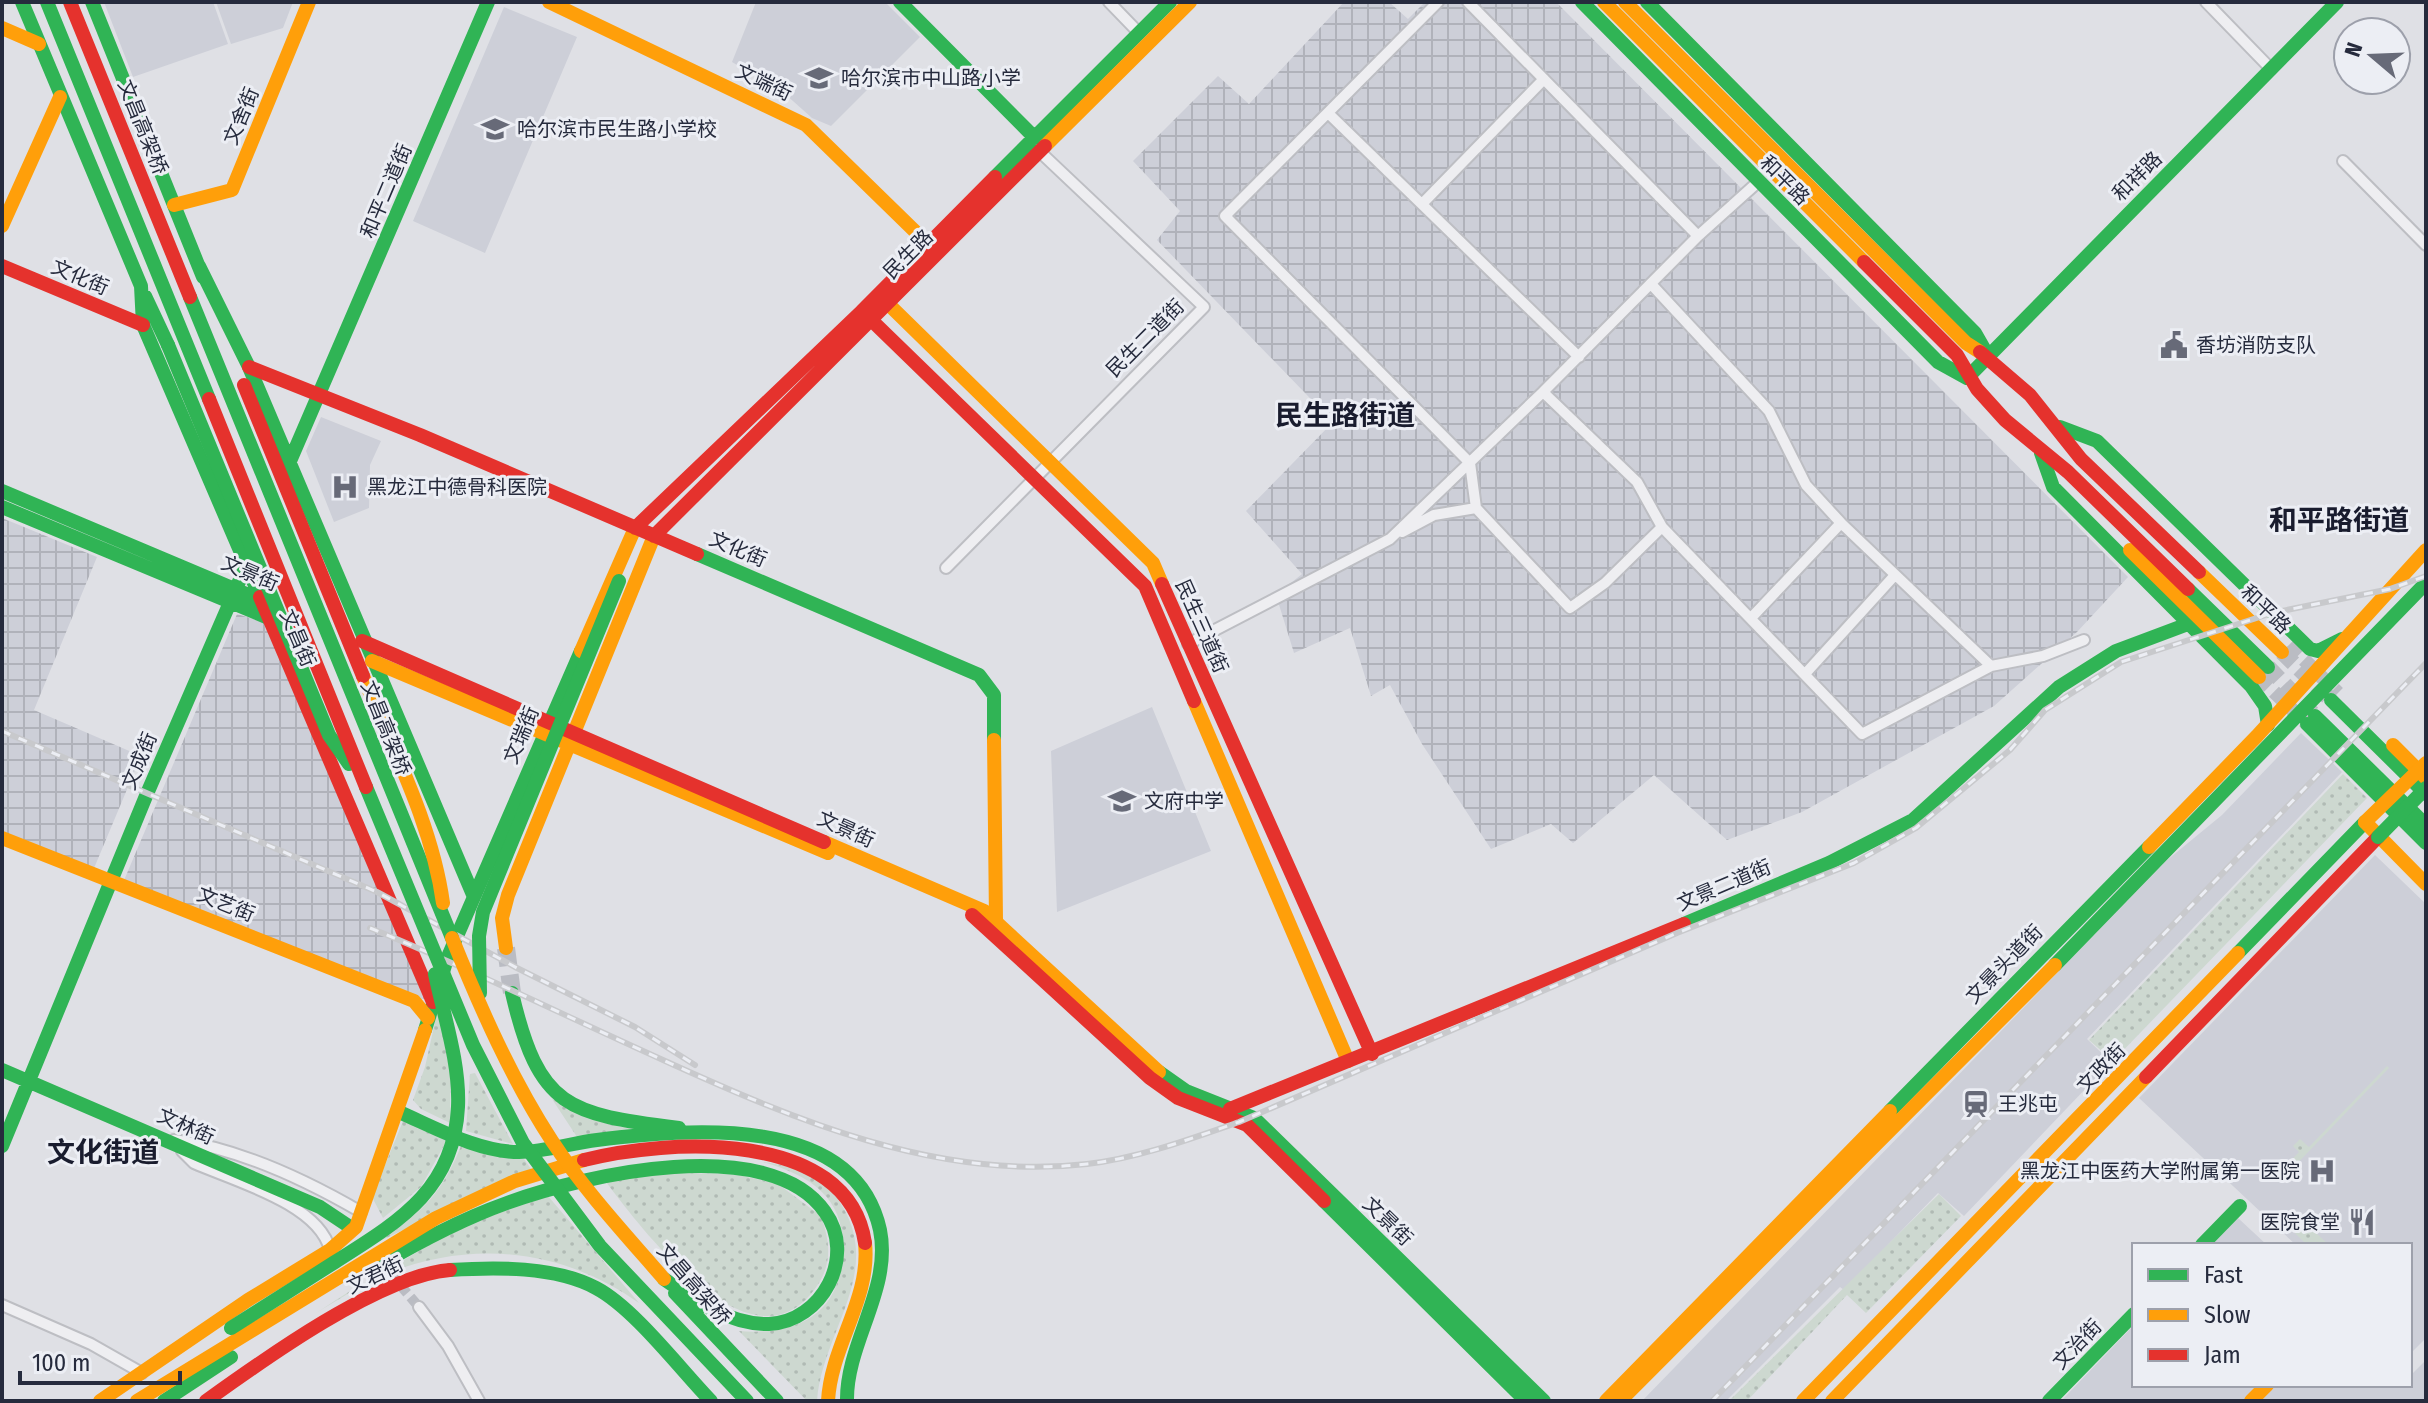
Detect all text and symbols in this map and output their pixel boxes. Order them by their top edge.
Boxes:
north arrow [2332,16,2412,96]
text: N [2339,39,2368,60]
street label: 文端街 [732,58,796,106]
school or university icon: 哈尔滨市中山路小学 [804,63,834,93]
place label: 哈尔滨市中山路小学 [841,66,1021,90]
street label: 文昌高架桥 [113,76,173,178]
street label: 文舍街 [218,84,264,148]
school or university icon: 哈尔滨市民生路小学校 [480,114,510,144]
place label: 哈尔滨市民生路小学校 [517,117,717,141]
street label: 和平二道街 [355,140,417,242]
street label: 和祥路 [2107,146,2167,206]
street label: 和平路 [1755,150,1815,210]
street label: 民生路 [878,224,938,284]
street label: 文化街 [48,254,112,300]
street label: 民生二道街 [1101,294,1189,382]
public building icon: 香坊消防支队 [2159,330,2189,360]
place label: 香坊消防支队 [2196,333,2316,357]
district label: 民生路街道 [1275,399,1415,432]
hospital icon: 黑龙江中德骨科医院 [330,472,360,502]
place label: 黑龙江中德骨科医院 [367,475,547,499]
district label: 和平路街道 [2269,504,2409,537]
street label: 文化街 [706,526,770,572]
street label: 文景街 [218,550,282,596]
street label: 民生三道街 [1171,575,1233,677]
street label: 和平路 [2236,580,2296,638]
street label: 文昌街 [275,606,321,670]
street label: 文昌高架桥 [356,677,416,779]
street label: 文瑞街 [498,703,544,767]
street label: 文成街 [116,729,162,793]
school or university icon: 文府中学 [1107,786,1137,816]
place label: 文府中学 [1144,789,1224,813]
street label: 文景街 [814,806,878,852]
street label: 文景二道街 [1673,854,1775,916]
street label: 文艺街 [194,882,258,926]
street label: 文景头道街 [1961,920,2047,1008]
street label: 文政街 [2072,1038,2130,1098]
station icon: 王兆屯 [1961,1089,1991,1119]
place label: 王兆屯 [1998,1092,2058,1116]
street label: 文林街 [154,1103,218,1149]
district label: 文化街道 [47,1136,159,1169]
hospital icon: 黑龙江中医药大学附属第一医院 [2307,1156,2337,1186]
place label: 黑龙江中医药大学附属第一医院 [2020,1159,2300,1183]
street label: 文景街 [1358,1192,1418,1250]
restaurant icon: 医院食堂 [2347,1207,2377,1237]
place label: 医院食堂 [2260,1210,2340,1234]
street label: 文昌高架桥 [652,1238,736,1330]
legend [2132,1243,2412,1387]
street label: 文君街 [343,1251,407,1299]
text: Fast [2204,1261,2243,1289]
text: Slow [2204,1301,2251,1329]
street label: 文治街 [2048,1314,2106,1374]
scale bar [20,1335,180,1385]
text: Jam [2204,1341,2241,1369]
text: 100 m [32,1349,90,1377]

